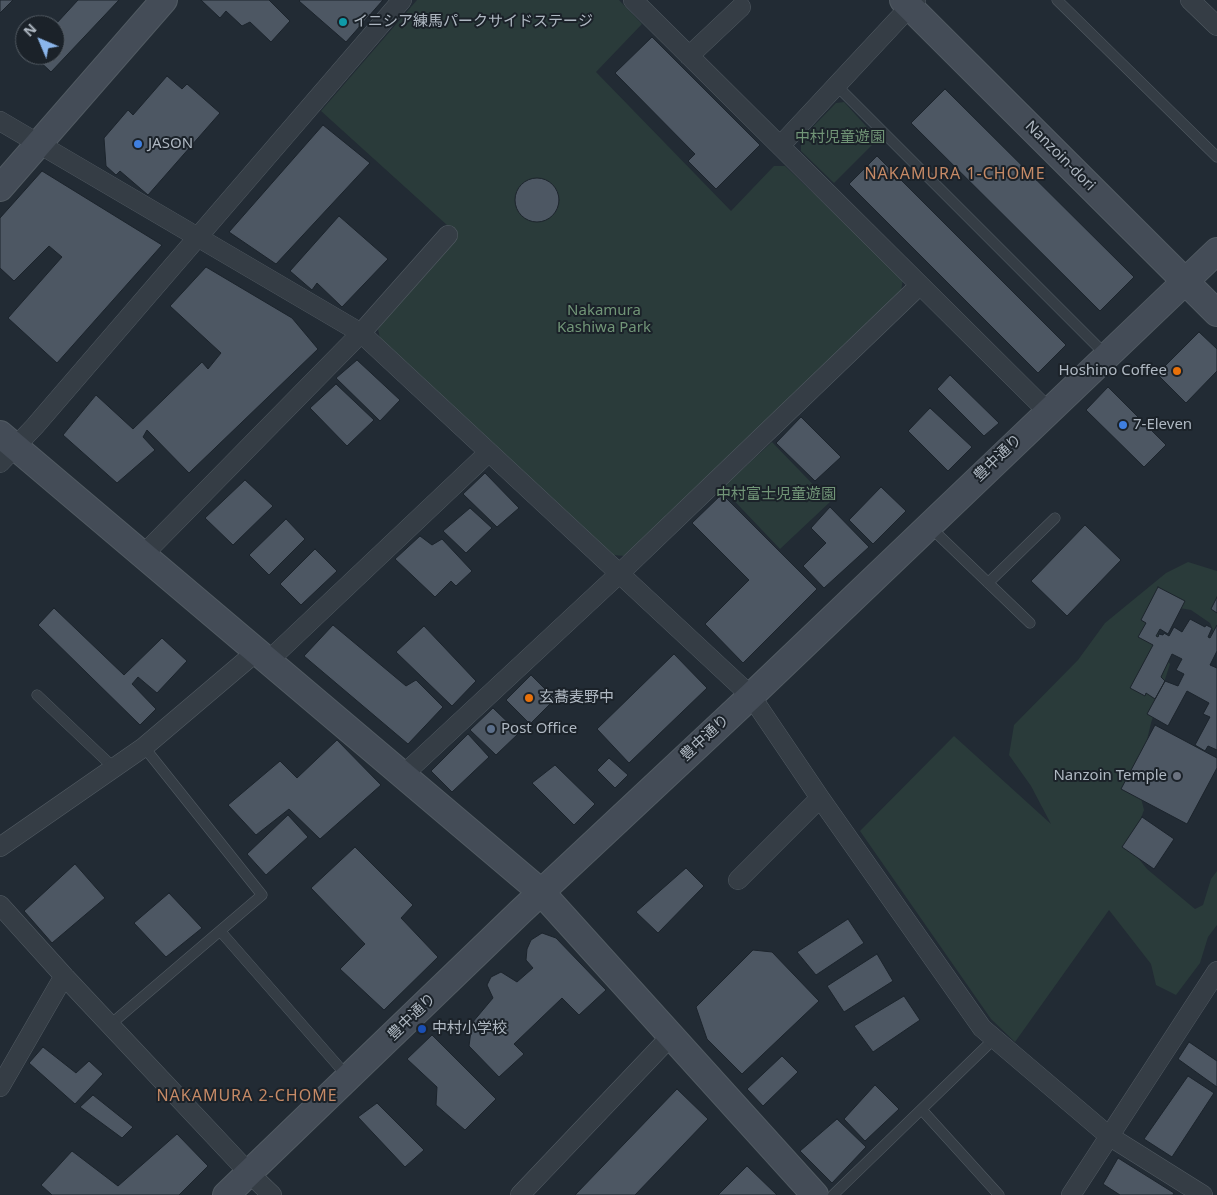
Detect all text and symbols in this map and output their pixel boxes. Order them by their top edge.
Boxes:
place label: イニシア練馬パークサイドステージ [353,13,593,31]
north arrow [15,15,65,65]
marker: イニシア練馬パークサイドステージ [337,16,349,28]
text: N [19,19,40,40]
street label: Nanzoin-dori [1021,117,1099,195]
park label: 中村児童遊園 [795,129,885,147]
place label: JASON [148,135,193,153]
marker: JASON [132,138,144,150]
district label: NAKAMURA 1-CHOME [862,164,1048,184]
park label: Nakamura Kashiwa Park [557,302,651,337]
place label: Hoshino Coffee [1058,362,1167,380]
marker: Hoshino Coffee [1171,365,1183,377]
place label: 7-Eleven [1133,416,1192,434]
marker: 7-Eleven [1117,419,1129,431]
street label: 豊中通り [970,431,1026,485]
park label: 中村富士児童遊園 [716,486,836,504]
place label: 玄蕎麦野中 [539,689,614,707]
marker: 玄蕎麦野中 [523,692,535,704]
street label: 豊中通り [677,711,733,765]
place label: Post Office [501,720,577,738]
marker: Post Office [485,723,497,735]
place label: Nanzoin Temple [1053,767,1167,785]
marker: Nanzoin Temple [1171,770,1183,782]
street label: 豊中通り [384,990,440,1044]
place label: 中村小学校 [432,1020,507,1038]
marker: 中村小学校 [416,1023,428,1035]
district label: NAKAMURA 2-CHOME [154,1086,340,1106]

